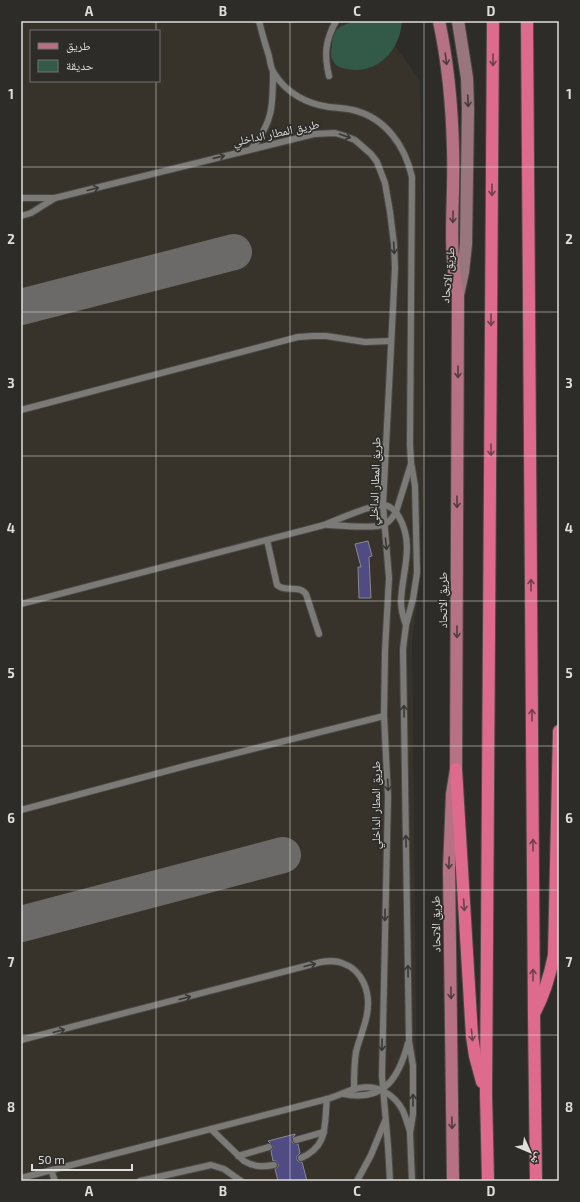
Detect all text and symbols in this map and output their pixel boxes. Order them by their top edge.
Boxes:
text: A [85,3,94,19]
text: B [219,3,227,19]
text: C [353,3,361,19]
text: D [487,3,496,19]
legend [30,30,160,82]
text: طريق [66,38,91,53]
one-way arrow [442,52,450,65]
one-way arrow [489,53,497,66]
text: حديقة [66,58,94,73]
text: 1 [8,86,14,102]
text: 1 [566,86,572,102]
one-way arrow [464,94,471,107]
street label: طريق المطار الداخلي [231,116,321,152]
one-way arrow [339,133,351,141]
one-way arrow [212,153,225,160]
one-way arrow [488,183,496,196]
one-way arrow [86,184,99,192]
one-way arrow [449,210,457,223]
text: 2 [7,231,15,247]
text: 2 [565,231,573,247]
one-way arrow [390,241,397,254]
street label: طريق الاتحاد [437,246,458,304]
one-way arrow [487,313,495,326]
one-way arrow [454,365,462,378]
text: 3 [7,375,15,391]
text: 3 [565,375,573,391]
street label: طريق المطار الداخلي [365,437,387,525]
one-way arrow [487,443,494,456]
one-way arrow [453,495,461,508]
text: 4 [7,520,15,536]
text: 4 [565,520,573,536]
one-way arrow [382,537,389,550]
street label: طريق الاتحاد [435,572,450,628]
one-way arrow [527,579,535,592]
one-way arrow [453,625,461,638]
text: 5 [7,665,15,681]
text: 5 [565,665,573,681]
one-way arrow [400,705,408,718]
one-way arrow [528,709,536,722]
street label: طريق المطار الداخلي [368,761,386,849]
one-way arrow [384,778,392,791]
text: 6 [7,810,15,826]
text: 6 [565,810,573,826]
one-way arrow [402,835,410,848]
one-way arrow [529,839,537,852]
one-way arrow [445,856,453,869]
street label: طريق الاتحاد [428,896,444,952]
one-way arrow [461,898,468,911]
one-way arrow [381,908,389,921]
text: 7 [8,954,15,970]
text: 7 [566,954,573,970]
one-way arrow [304,961,317,968]
one-way arrow [404,965,412,978]
one-way arrow [529,969,537,982]
one-way arrow [447,986,455,999]
one-way arrow [178,994,191,1001]
one-way arrow [52,1026,65,1034]
one-way arrow [469,1028,476,1041]
one-way arrow [378,1038,386,1051]
one-way arrow [409,1094,417,1107]
text: 8 [7,1099,15,1115]
text: 8 [565,1099,573,1115]
one-way arrow [448,1116,456,1129]
north arrow [510,1132,550,1172]
scale bar [32,1146,132,1172]
text: ش [527,1149,546,1168]
text: 50 m [38,1152,65,1166]
text: A [85,1183,94,1199]
text: B [219,1183,227,1199]
text: C [353,1183,361,1199]
text: D [487,1183,496,1199]

